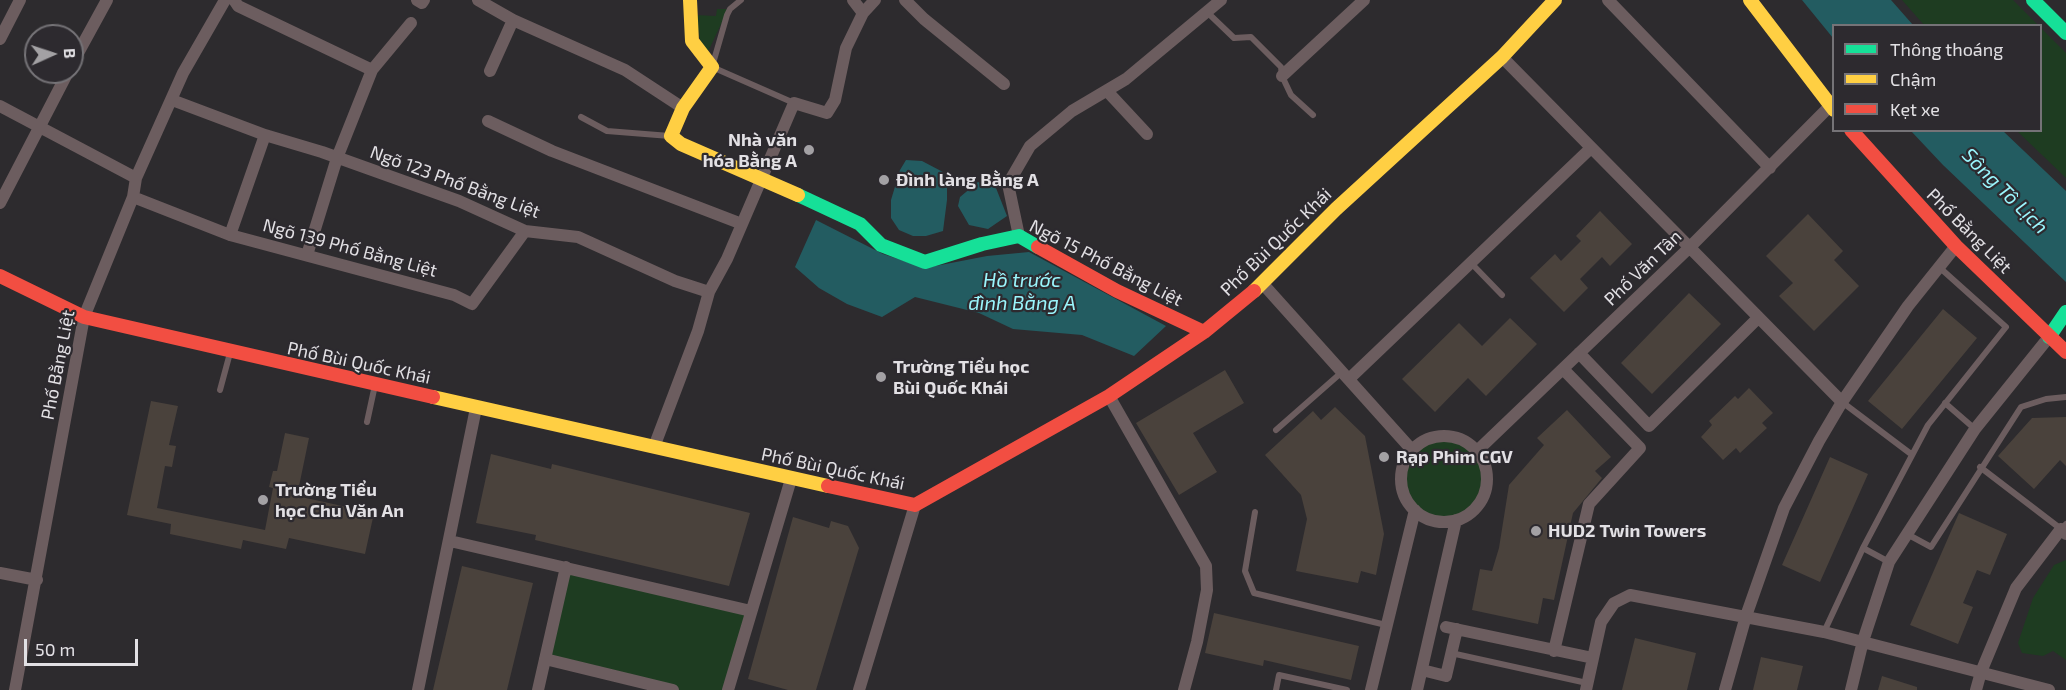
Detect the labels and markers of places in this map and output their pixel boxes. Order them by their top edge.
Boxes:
place label: Nhà văn hóa Bằng A [703,129,797,172]
marker: Nhà văn hóa Bằng A [802,143,816,157]
place label: Đình làng Bằng A [896,169,1039,191]
marker: Đình làng Bằng A [877,173,891,187]
place label: Trường Tiểu học Bùi Quốc Khái [893,356,1029,398]
marker: Trường Tiểu học Bùi Quốc Khái [874,370,888,384]
place label: Rạp Phim CGV [1396,446,1513,468]
marker: Rạp Phim CGV [1377,450,1391,464]
place label: Trường Tiểu học Chu Văn An [275,479,404,522]
marker: Trường Tiểu học Chu Văn An [256,493,270,507]
place label: HUD2 Twin Towers [1548,520,1706,542]
marker: HUD2 Twin Towers [1529,524,1543,538]

